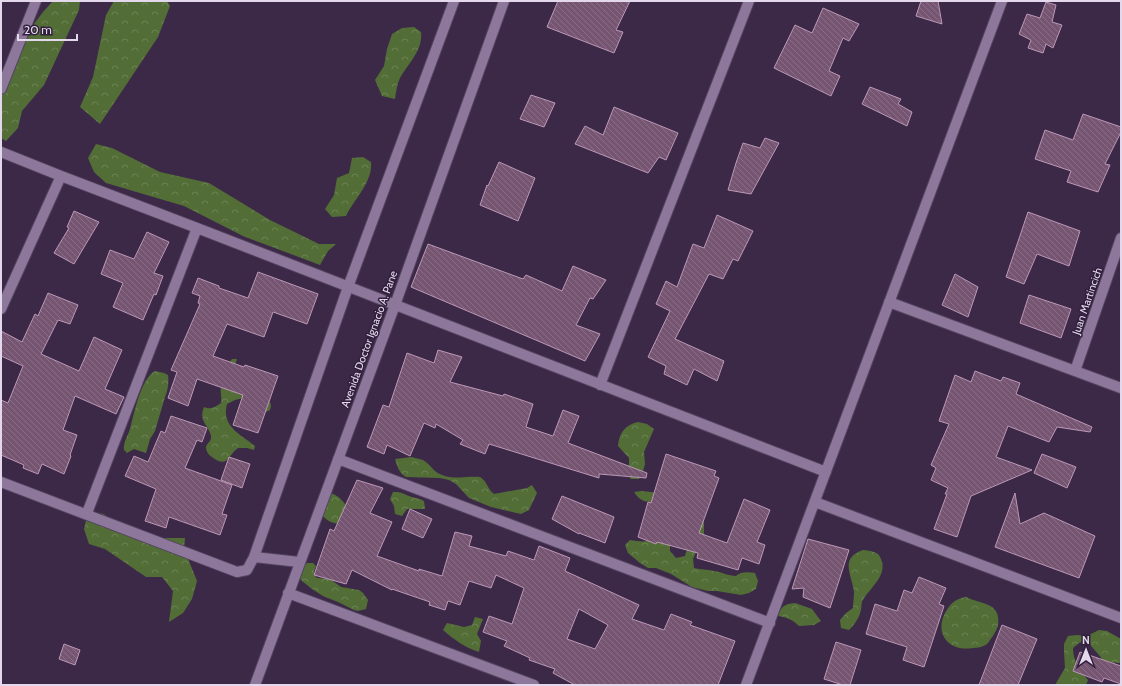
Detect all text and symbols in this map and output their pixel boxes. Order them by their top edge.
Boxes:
scale bar [18,16,77,42]
text: 20 m [24,22,52,37]
street label: Juan Martincich [1069,265,1105,338]
street label: Avenida Doctor Ignacio A. Pane [338,268,400,409]
north arrow [1066,630,1106,670]
text: N [1082,633,1090,647]

